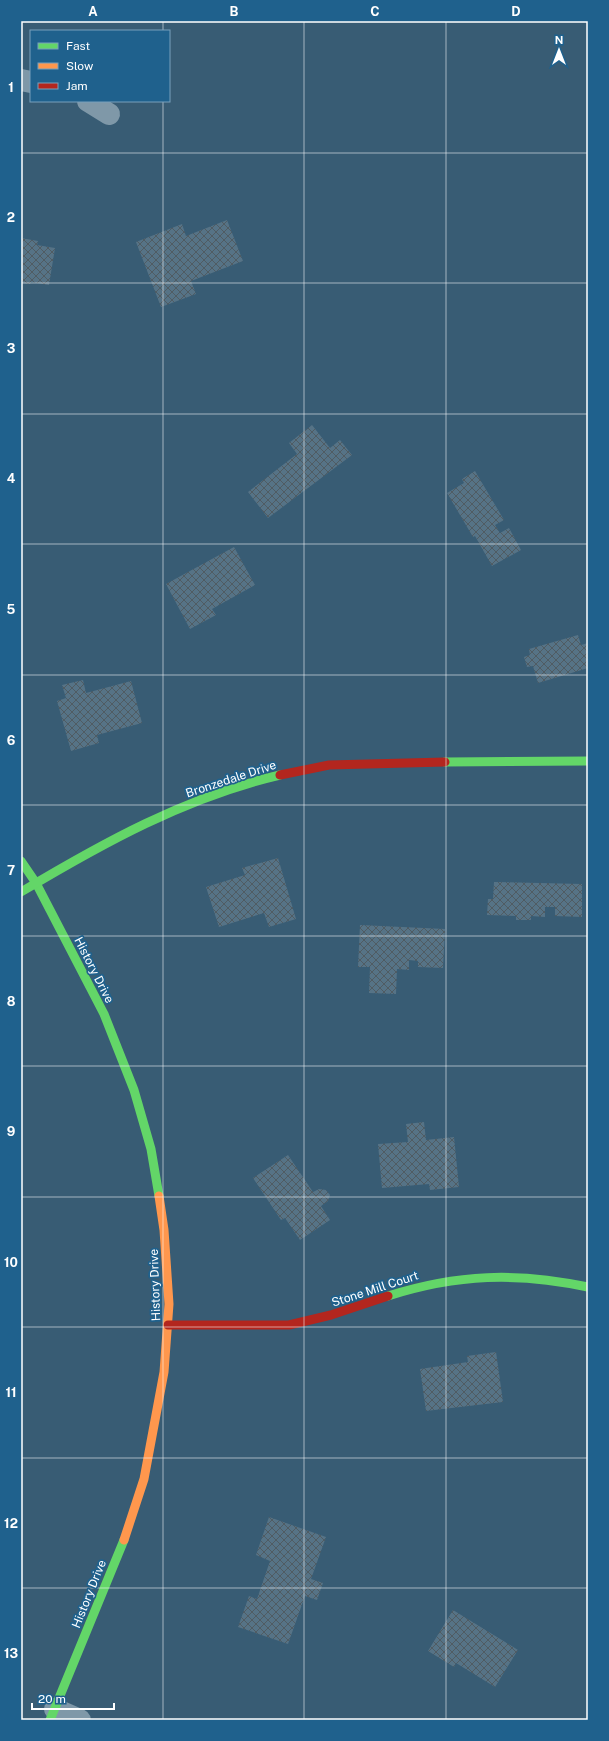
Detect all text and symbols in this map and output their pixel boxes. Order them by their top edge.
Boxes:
text: A [88,4,98,19]
text: B [230,4,239,19]
text: C [370,4,380,19]
text: D [511,4,521,19]
legend [30,30,170,102]
north arrow [539,30,579,70]
text: N [555,34,563,46]
text: Fast [66,39,91,53]
text: Slow [66,59,94,73]
text: Jam [66,79,88,93]
text: 1 [8,80,14,95]
text: 2 [7,210,15,225]
text: 3 [7,341,16,356]
text: 4 [7,471,16,486]
text: 5 [7,602,16,617]
text: 6 [7,733,16,748]
street label: Bronzedale Drive [184,758,278,800]
text: 7 [7,863,15,878]
street label: History Drive [71,935,117,1006]
text: 8 [7,994,16,1009]
text: 9 [7,1124,15,1139]
street label: History Drive [147,1248,163,1321]
text: 10 [4,1255,18,1270]
street label: Stone Mill Court [330,1268,421,1310]
text: 11 [5,1385,17,1400]
text: 12 [4,1516,18,1531]
street label: History Drive [69,1558,109,1630]
text: 13 [4,1646,18,1661]
scale bar [32,1685,114,1711]
text: 20 m [38,1692,66,1706]

